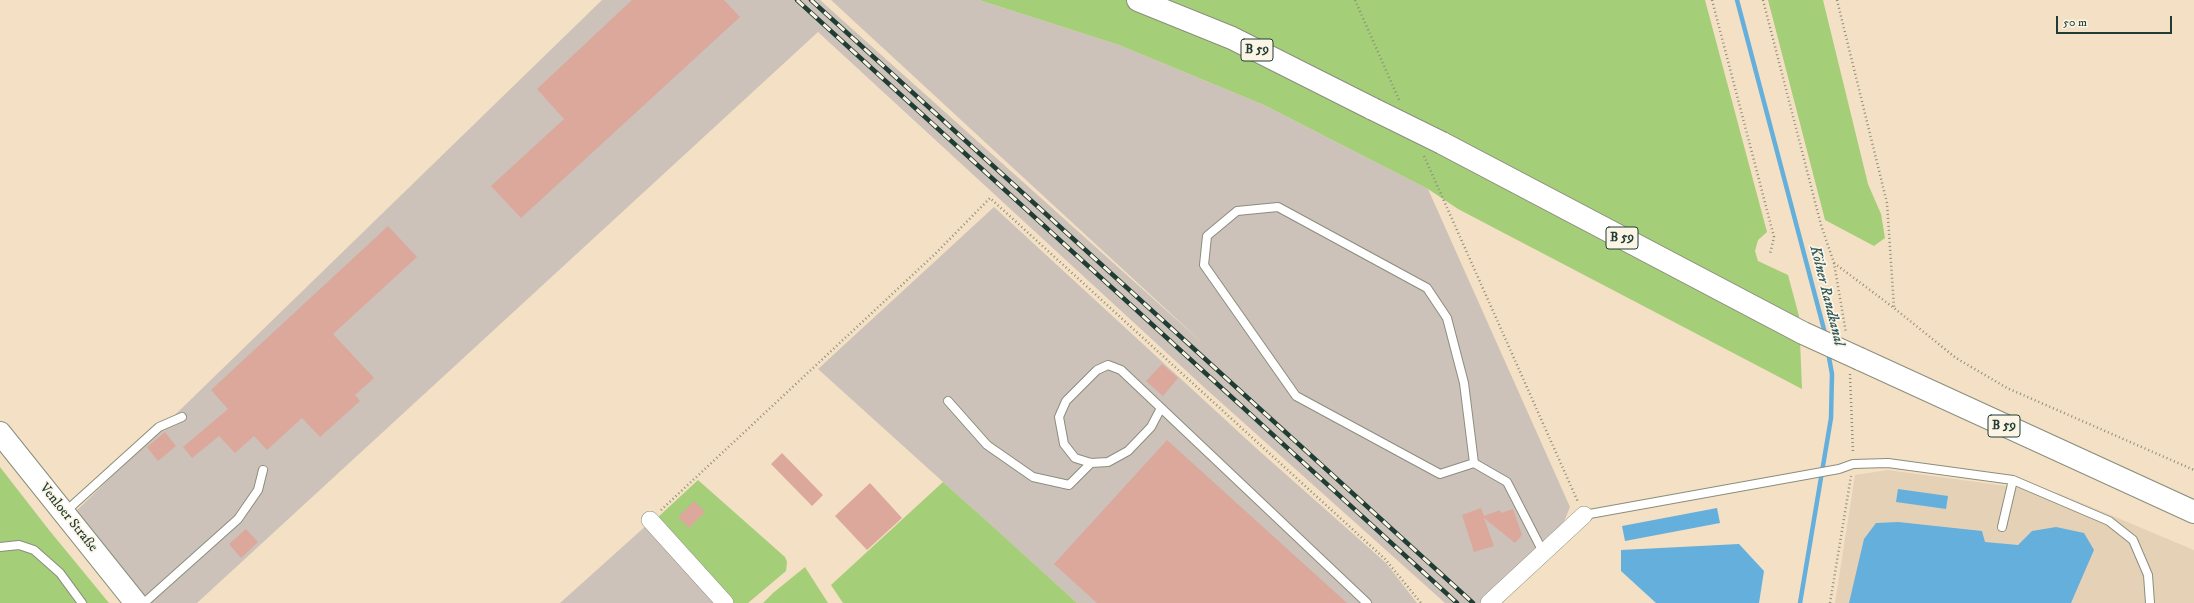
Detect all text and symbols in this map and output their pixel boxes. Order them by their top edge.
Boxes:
scale bar [2058,8,2174,34]
text: 50 m [2063,15,2087,30]
road number: B 59 [1241,39,1273,61]
road number: B 59 [1606,227,1638,249]
water label: Kölner Randkanal [1805,244,1847,348]
road number: B 59 [1988,415,2020,437]
street label: Venloer Straße [35,480,101,556]

